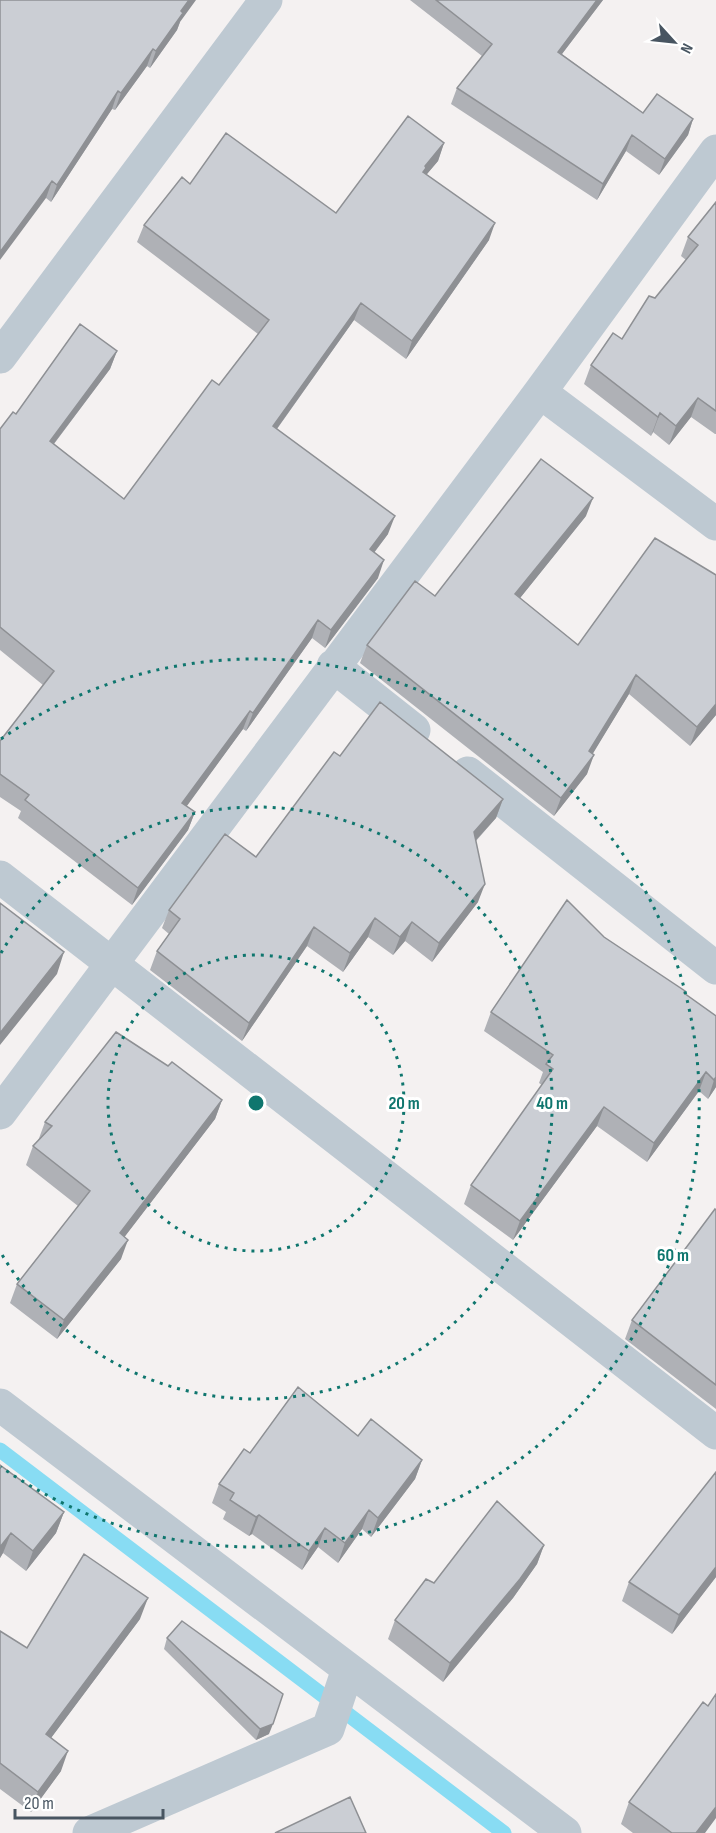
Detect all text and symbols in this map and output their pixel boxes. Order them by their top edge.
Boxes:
north arrow [644,12,704,72]
text: N [676,40,696,56]
centre of rings [246,1093,266,1113]
text: 20 m [388,1093,420,1114]
text: 40 m [536,1093,568,1114]
text: 60 m [657,1245,689,1266]
scale bar [15,1782,164,1820]
text: 20 m [24,1793,54,1814]

